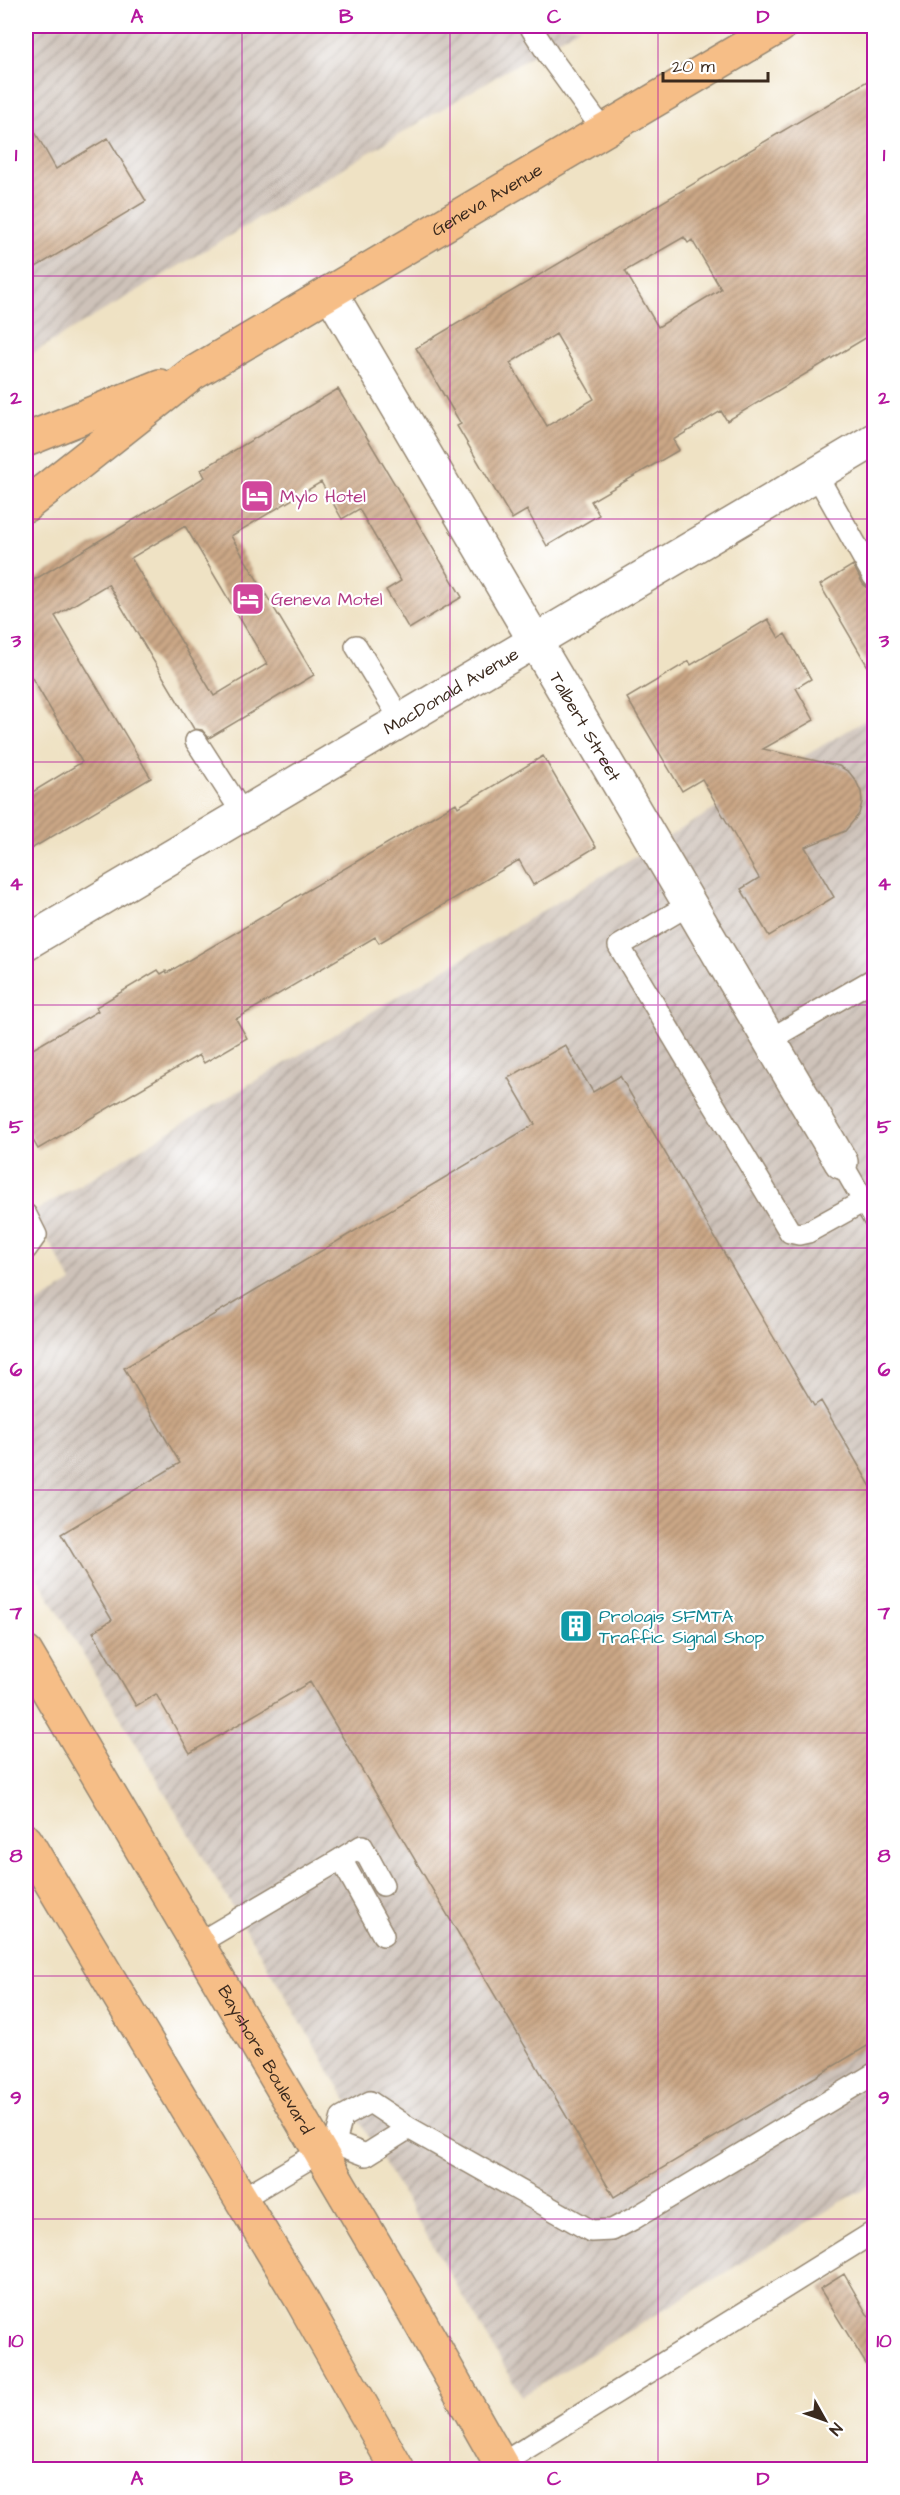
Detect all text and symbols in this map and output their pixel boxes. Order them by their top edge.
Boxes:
text: A [131,3,144,31]
text: B [339,3,354,31]
text: C [547,3,562,31]
text: D [757,3,770,31]
scale bar [663,45,768,83]
text: 20 m [672,54,715,79]
text: 1 [15,141,18,169]
text: 1 [883,141,886,169]
street label: Geneva Avenue [427,157,547,243]
text: 2 [9,384,22,412]
text: 2 [877,384,890,412]
hotel icon: Mylo Hotel [239,478,275,514]
place label: Mylo Hotel [280,484,366,510]
hotel icon: Geneva Motel [230,581,266,617]
place label: Geneva Motel [271,587,383,612]
text: 3 [10,627,22,655]
text: 3 [878,627,890,655]
street label: MacDonald Avenue [379,641,524,741]
street label: Talbert Street [543,667,627,787]
text: 4 [9,870,23,898]
text: 4 [877,870,891,898]
text: 5 [9,1113,24,1141]
text: 5 [877,1113,892,1141]
text: 6 [10,1356,23,1384]
text: 6 [878,1356,891,1384]
text: 7 [9,1599,23,1627]
text: 7 [877,1599,891,1627]
place label: Prologis SFMTA Traffic Signal Shop [599,1604,764,1651]
building icon: Prologis SFMTA Traffic Signal Shop [558,1608,594,1644]
text: 8 [10,1842,23,1870]
text: 8 [878,1842,891,1870]
street label: Bayshore Boulevard [212,1981,319,2139]
text: 9 [10,2084,22,2112]
text: 9 [878,2084,890,2112]
text: 10 [8,2327,24,2355]
text: 10 [876,2327,892,2355]
north arrow [795,2390,855,2450]
text: N [824,2418,847,2440]
text: A [131,2465,144,2493]
text: B [339,2465,354,2493]
text: C [547,2465,562,2493]
text: D [757,2465,770,2493]

